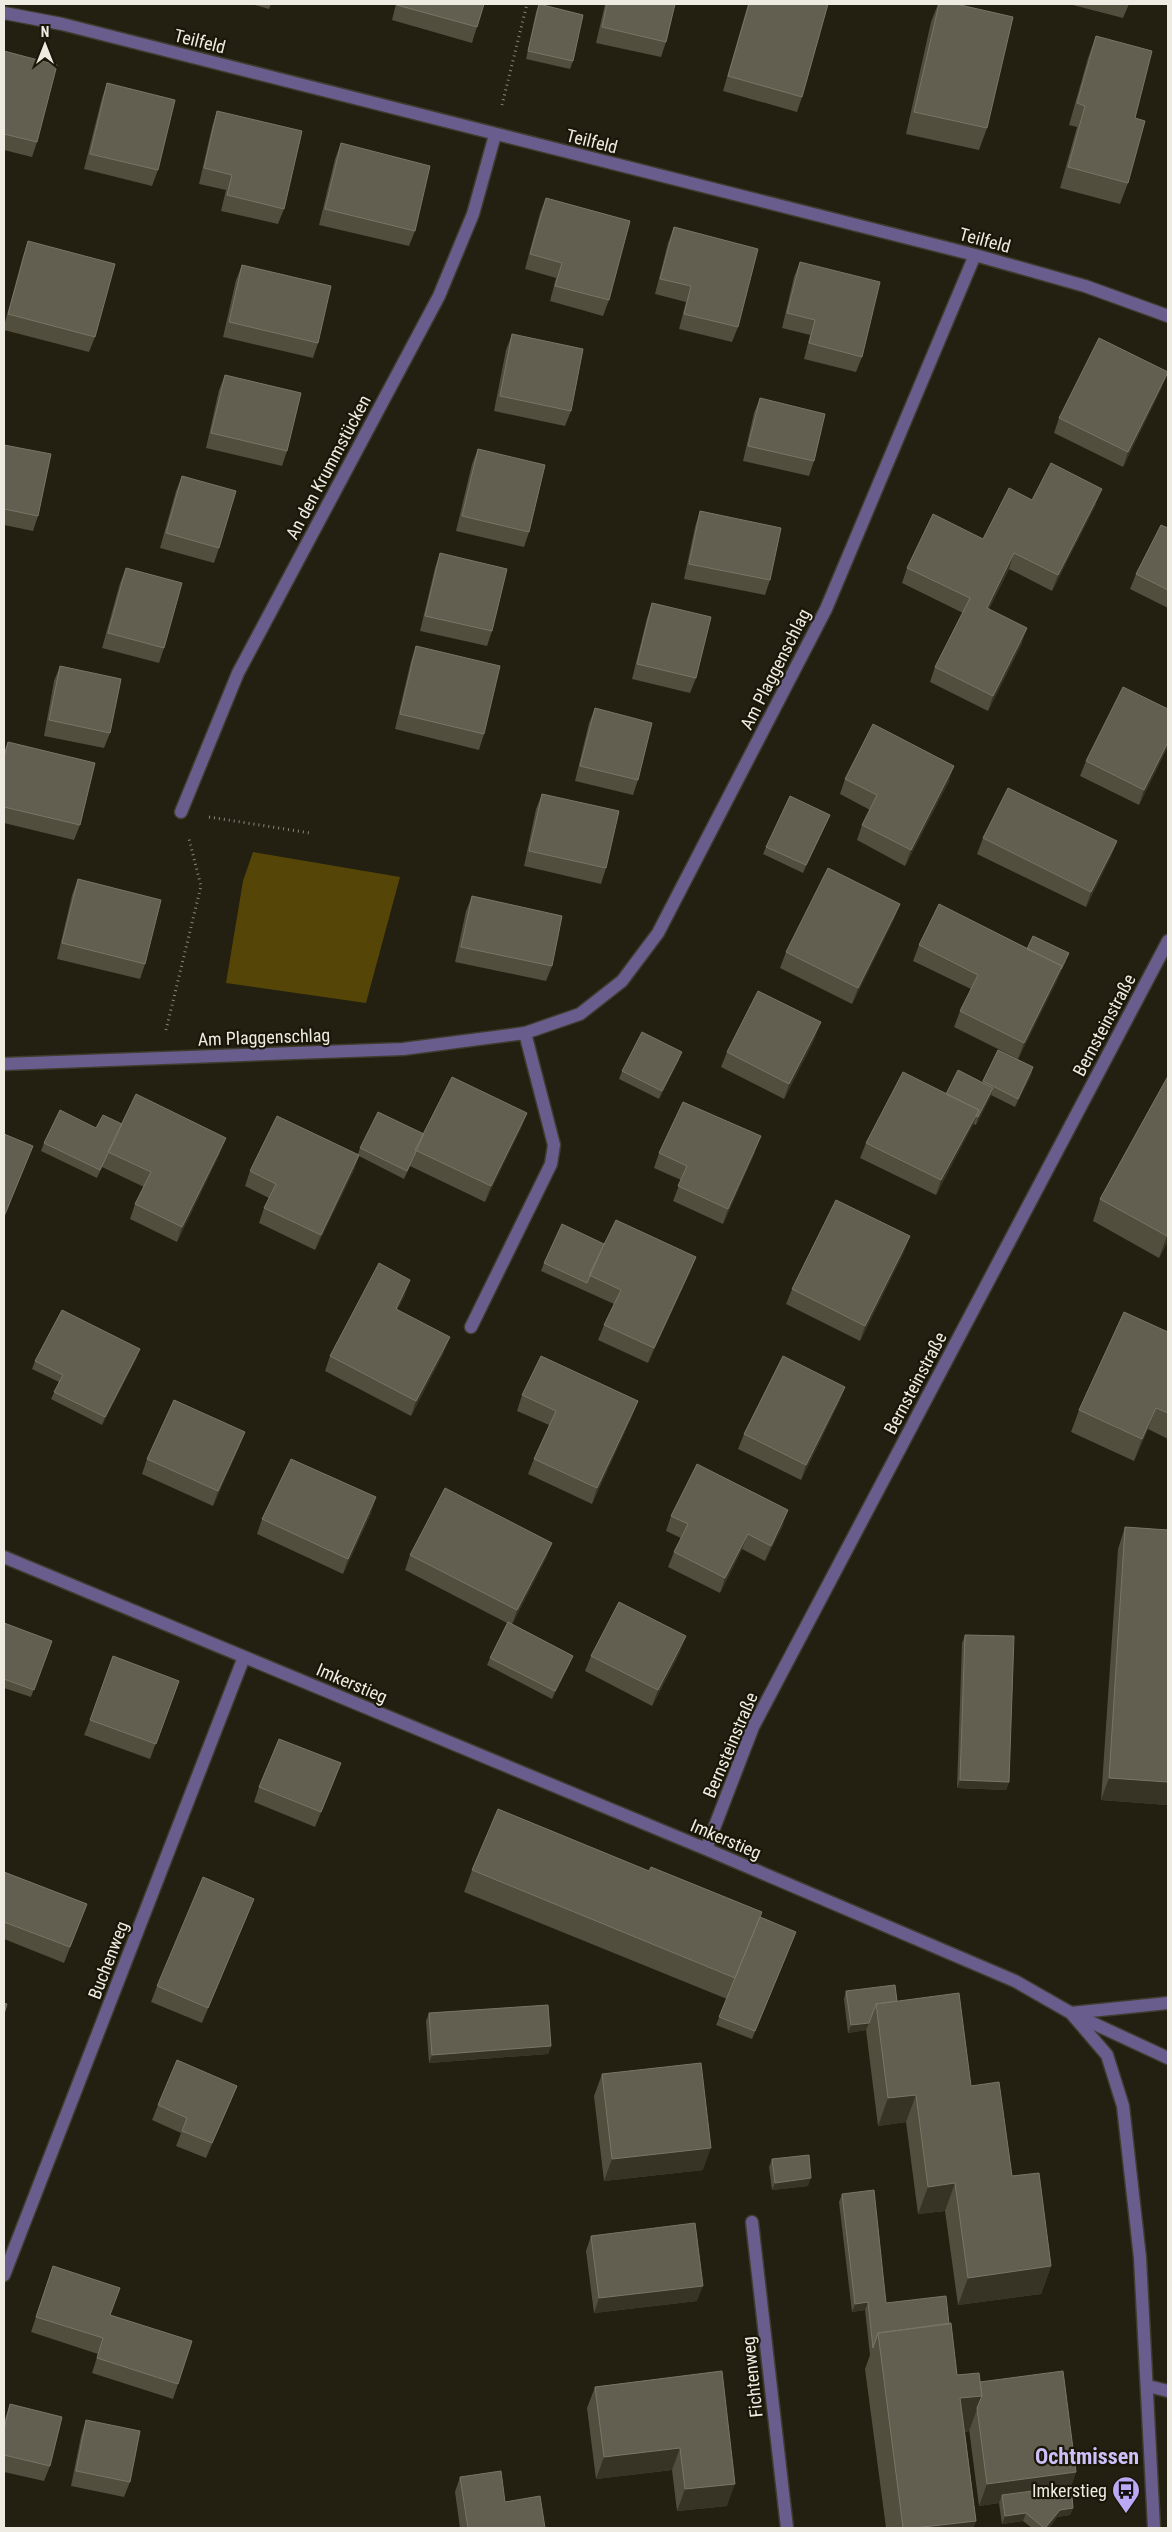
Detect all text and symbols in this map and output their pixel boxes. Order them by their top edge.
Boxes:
north arrow [20,20,70,70]
text: N [41,24,49,40]
street label: Teilfeld [172,24,228,58]
street label: Teilfeld [564,124,620,158]
street label: Teilfeld [957,223,1013,257]
street label: An den Krummstücken [281,391,375,543]
street label: Am Plaggenschlag [736,605,814,733]
street label: Bernsteinstraße [1068,970,1140,1080]
street label: Am Plaggenschlag [197,1024,331,1050]
street label: Bernsteinstraße [879,1328,951,1438]
street label: Imkerstieg [313,1659,391,1707]
street label: Bernsteinstraße [698,1689,762,1801]
street label: Imkerstieg [687,1815,765,1863]
street label: Buchenweg [84,1918,132,2002]
street label: Fichtenweg [737,2335,767,2419]
district label: Ochtmissen [1035,2444,1139,2469]
bus stop icon: Imkerstieg [1111,2475,1141,2514]
place label: Imkerstieg [1032,2480,1107,2501]

